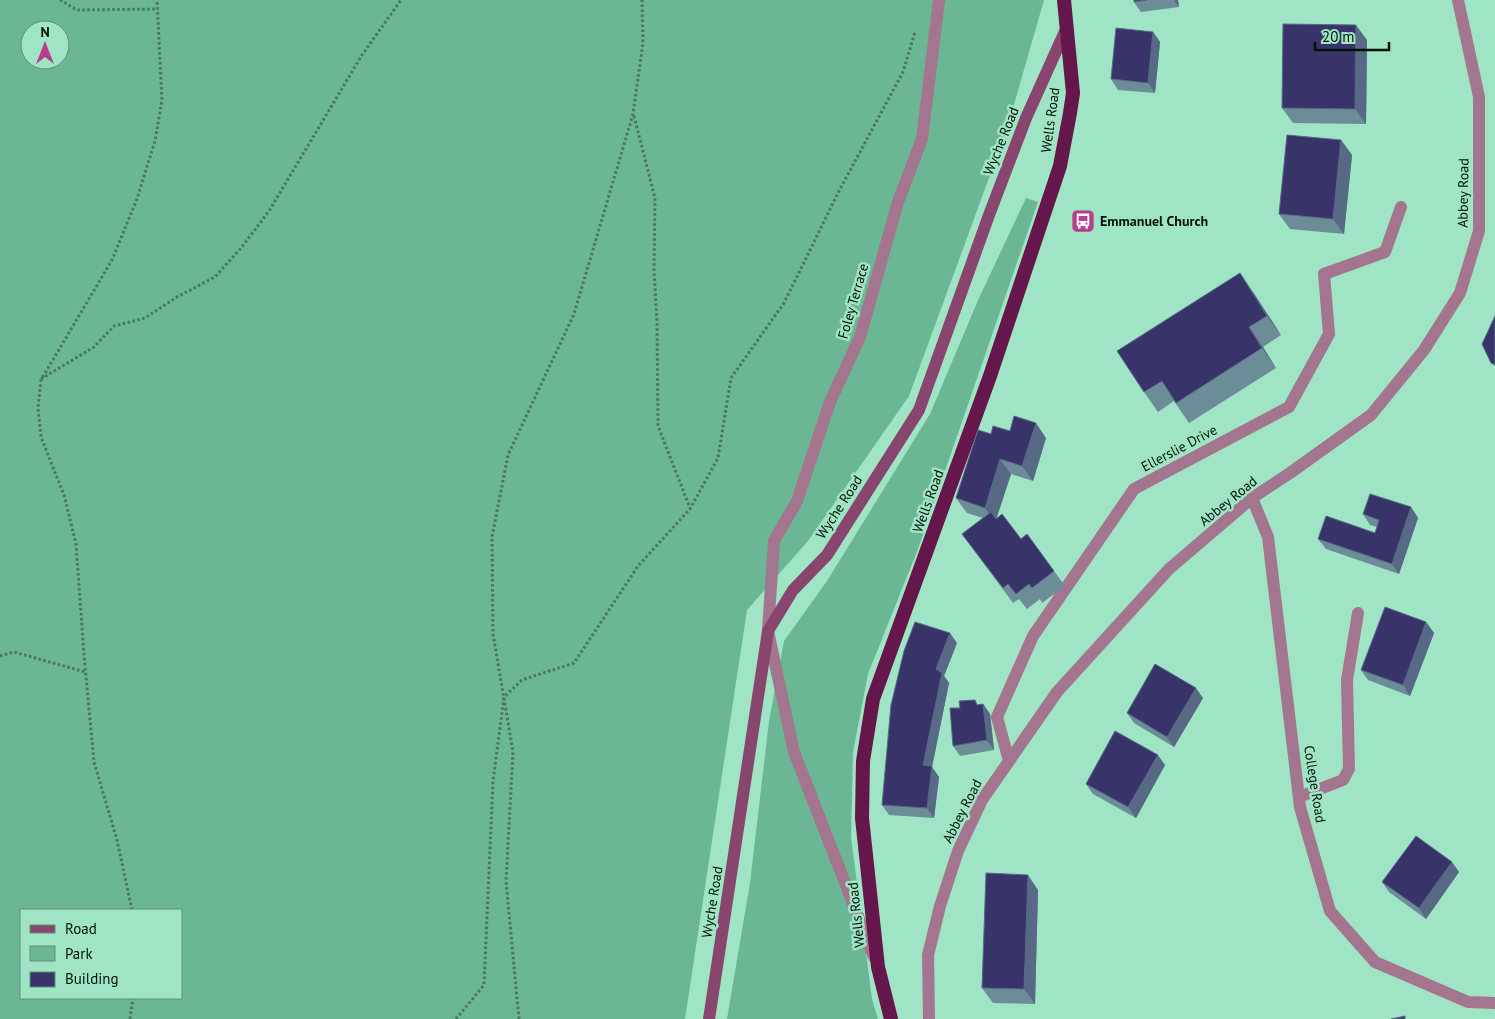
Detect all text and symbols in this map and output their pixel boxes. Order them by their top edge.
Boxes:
north arrow [20,20,70,70]
scale bar [1315,20,1389,52]
text: N [40,23,50,41]
text: 20 m [1322,27,1355,46]
street label: Wells Road [1037,86,1063,154]
street label: Wyche Road [979,104,1023,178]
street label: Abbey Road [1453,158,1473,228]
bus stop icon: Emmanuel Church [1070,208,1096,234]
place label: Emmanuel Church [1100,212,1208,230]
street label: Foley Terrace [834,261,872,341]
street label: Ellerslie Drive [1138,420,1220,476]
street label: Wells Road [908,467,948,535]
street label: Wyche Road [812,472,866,542]
street label: Abbey Road [1195,472,1261,530]
street label: College Road [1300,744,1330,824]
street label: Abbey Road [938,776,986,846]
street label: Wyche Road [697,865,727,939]
street label: Wells Road [844,881,868,949]
legend [20,909,182,999]
text: Road [65,919,97,938]
text: Park [65,944,93,963]
text: Building [65,969,119,988]

